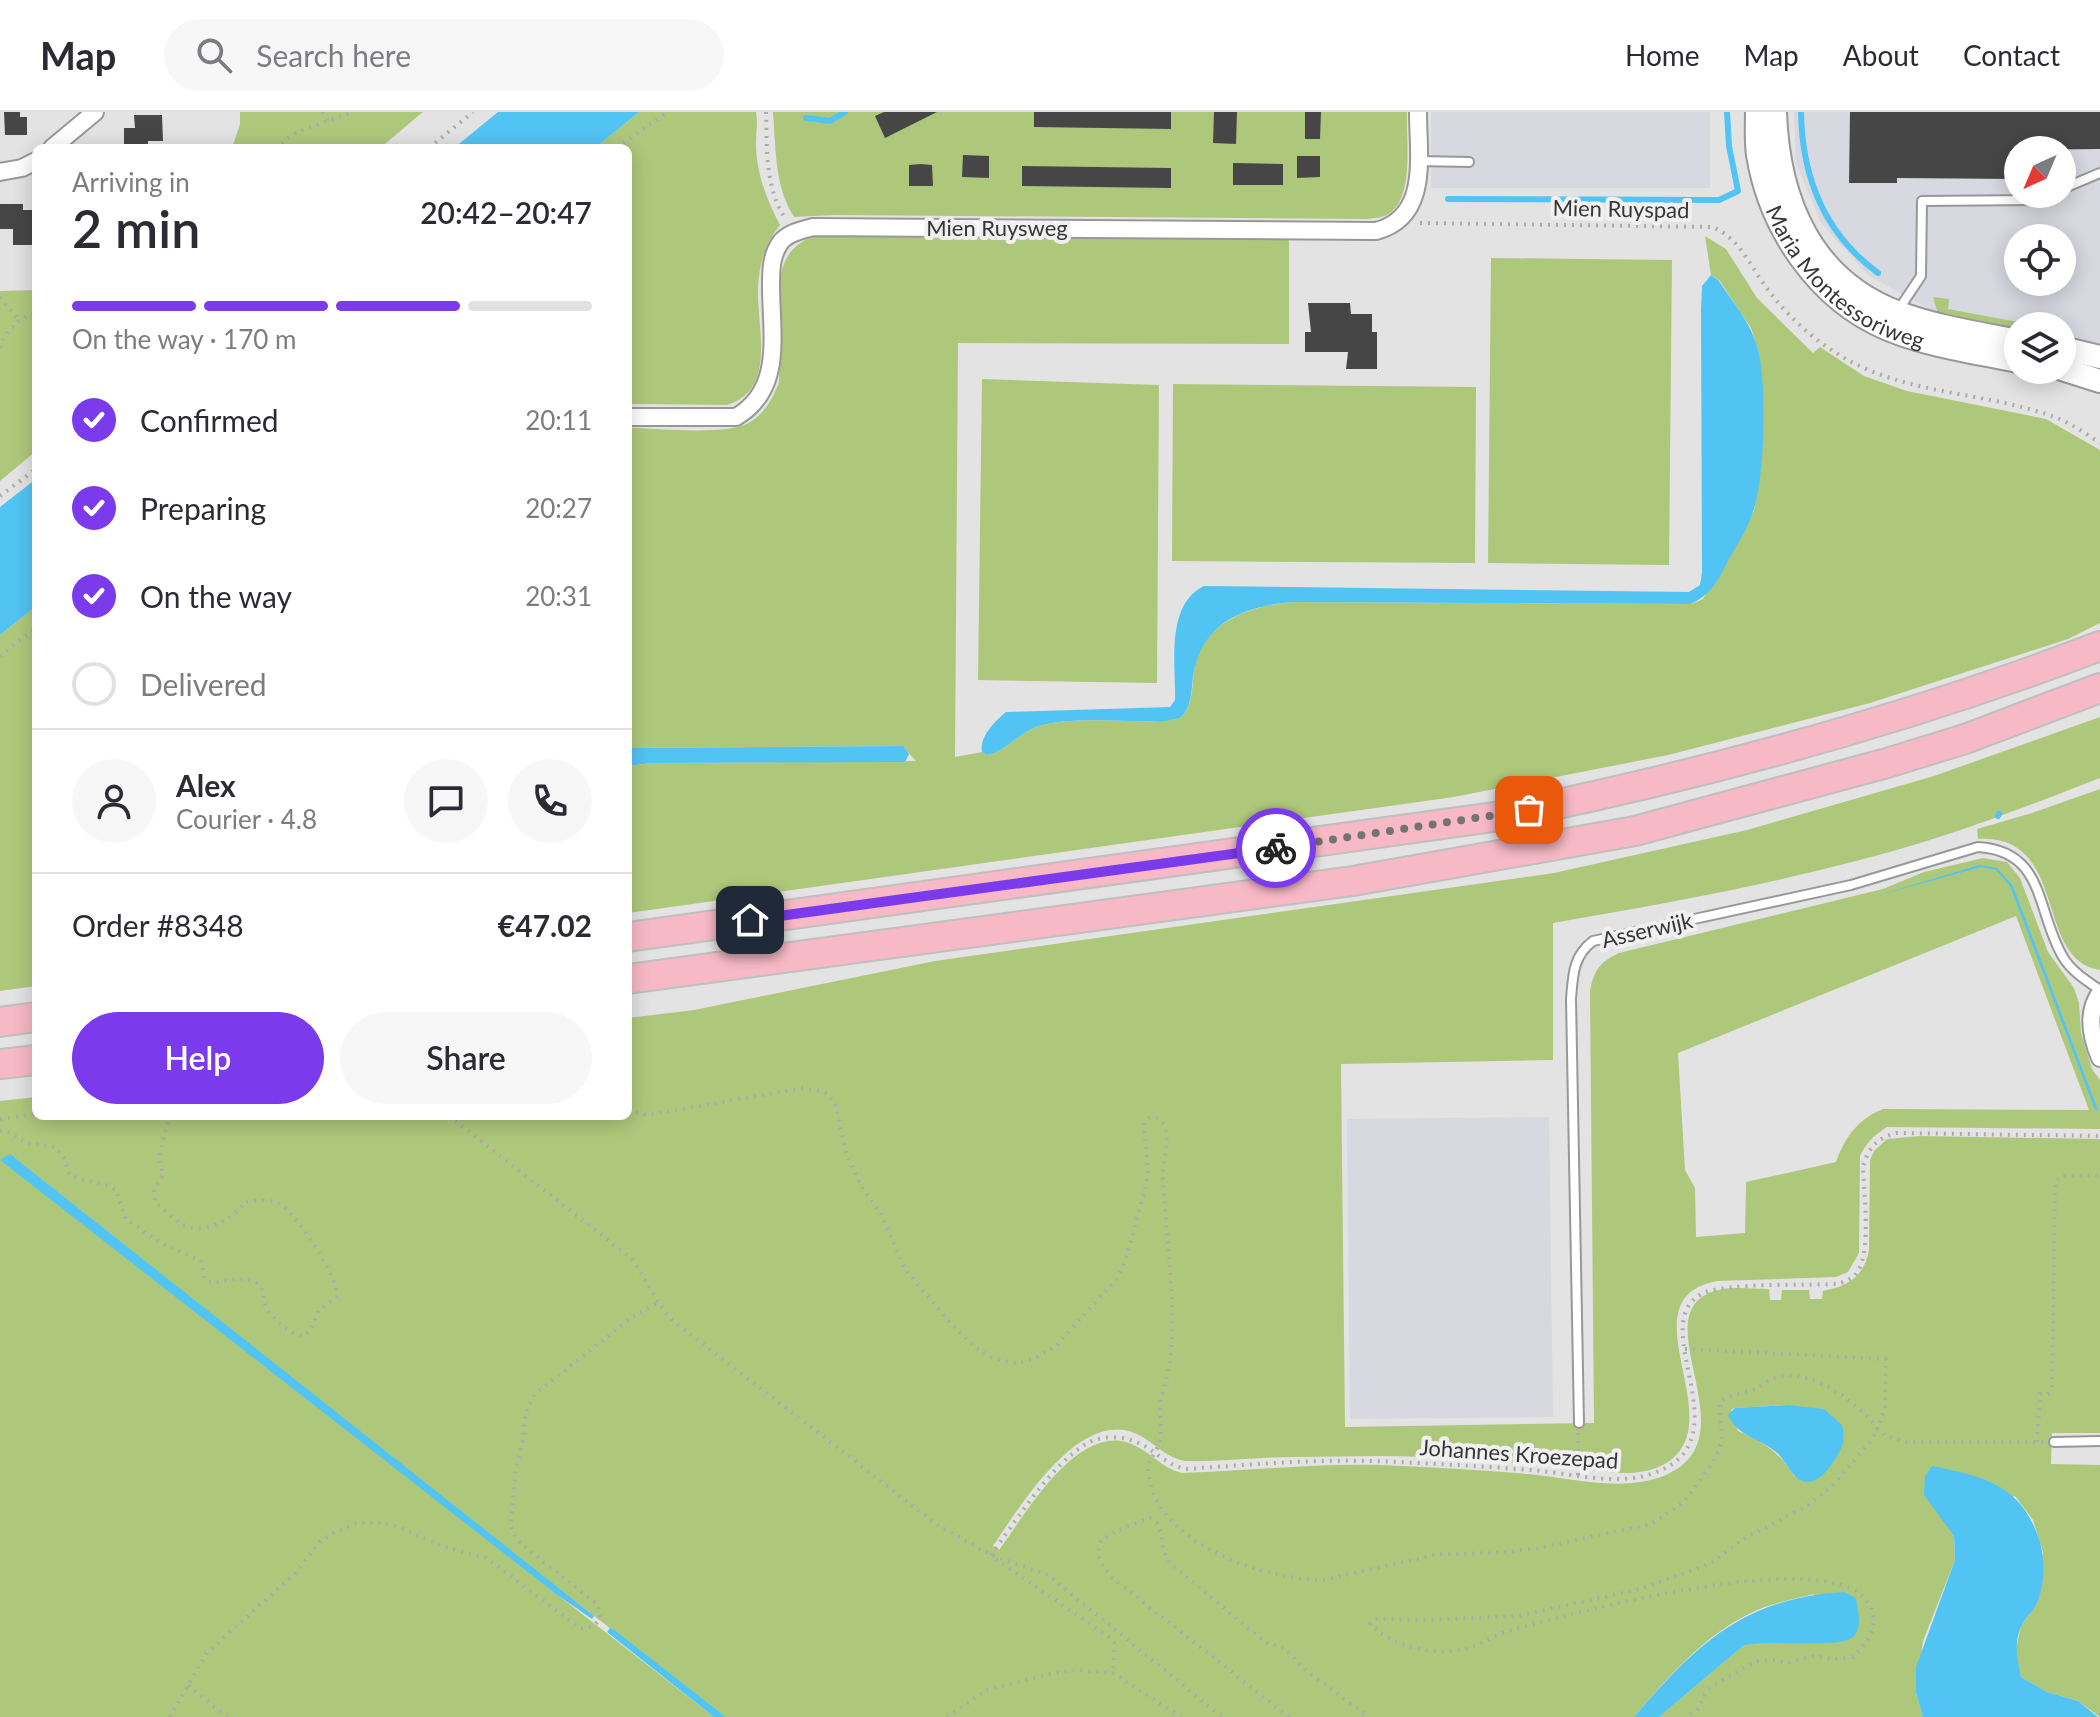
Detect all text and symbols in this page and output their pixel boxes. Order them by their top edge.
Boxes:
search box [164,19,724,91]
text: Map [40,32,116,78]
icon: search [192,33,236,77]
text: Search here [256,37,411,73]
text: Home [1625,38,1700,72]
text: Map [1744,38,1799,72]
text: About [1843,38,1919,72]
text: Contact [1963,38,2060,72]
north arrow [2004,136,2076,208]
map controls [2004,136,2076,384]
text: Arriving in [72,166,190,198]
text: 20:42–20:47 [420,194,592,230]
street label: Mien Ruyspad [1552,194,1690,223]
text: 2 min [72,197,200,259]
street label: Maria Montessoriweg [1761,201,1928,354]
street label: Mien Ruysweg [926,214,1068,241]
button: locate [2004,224,2076,296]
button: layers [2004,312,2076,384]
text: On the way · 170 m [72,323,296,355]
icon: check [72,398,116,442]
text: Confirmed [140,402,279,438]
text: 20:11 [525,404,592,436]
icon: check [72,486,116,530]
text: Preparing [140,490,266,526]
text: 20:27 [525,492,592,524]
icon: check [72,574,116,618]
text: On the way [140,578,292,614]
text: 20:31 [525,580,592,612]
text: Delivered [140,666,267,702]
button: person [72,759,156,843]
button: chat [404,759,488,843]
button: phone [508,759,592,843]
text: Alex [176,767,236,803]
pin [1495,776,1563,844]
icon: bag [1507,788,1551,832]
text: Courier · 4.8 [176,803,317,835]
courier [1236,808,1316,888]
icon: bike [1254,826,1298,870]
pin [716,886,784,954]
icon: home [728,898,772,942]
street label: Asserwijk [1599,906,1696,953]
text: Order #8348 [72,907,244,943]
text: €47.02 [498,907,592,943]
button: Help [72,1012,324,1104]
button: Share [340,1012,592,1104]
street label: Johannes Kroezepad [1419,1433,1619,1474]

